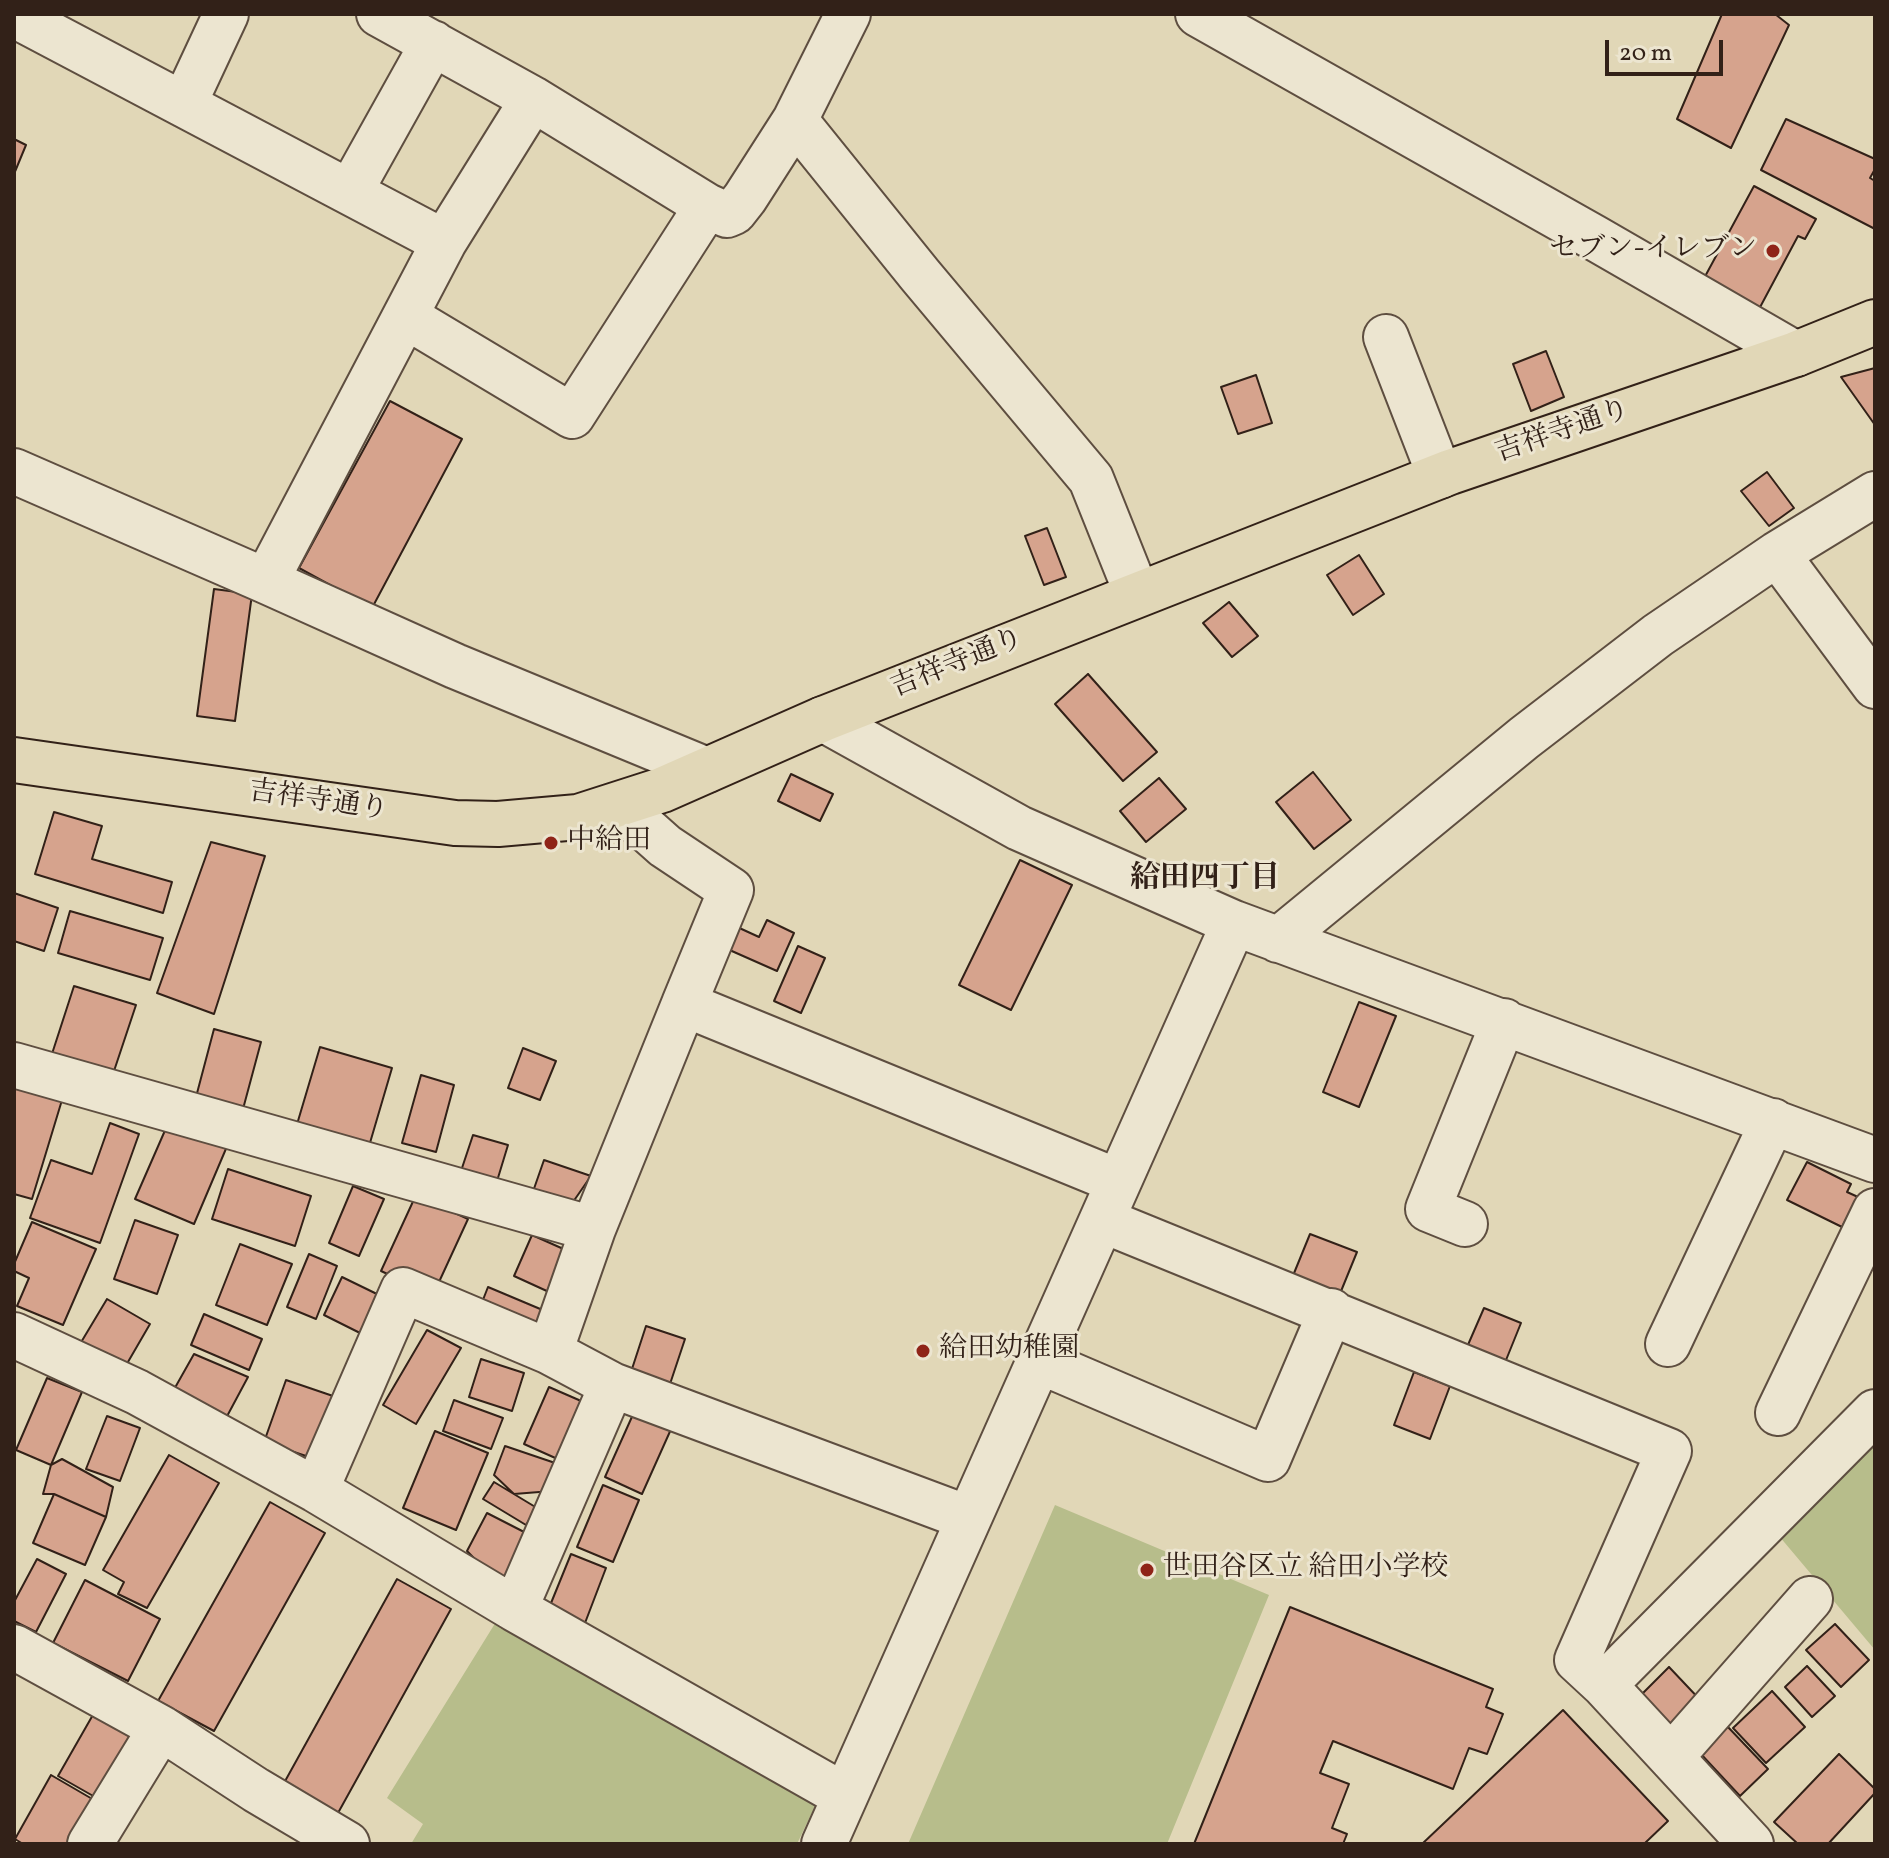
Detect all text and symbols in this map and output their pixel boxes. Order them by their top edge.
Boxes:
scale bar [1609,24,1727,74]
text: 20 m [1619,37,1672,71]
place label: セブン-イレブン [1549,234,1757,268]
marker: セブン-イレブン [1764,242,1782,260]
street label: 吉祥寺通り [1491,394,1635,472]
street label: 吉祥寺通り [887,623,1029,707]
street label: 吉祥寺通り [246,777,390,829]
place label: 中給田 [567,826,651,860]
marker: 中給田 [542,834,560,852]
district label: 給田四丁目 [1130,862,1280,898]
place label: 給田幼稚園 [939,1334,1079,1368]
marker: 給田幼稚園 [914,1342,932,1360]
place label: 世田谷区立 給田小学校 [1163,1553,1449,1587]
marker: 世田谷区立 給田小学校 [1138,1561,1156,1579]

